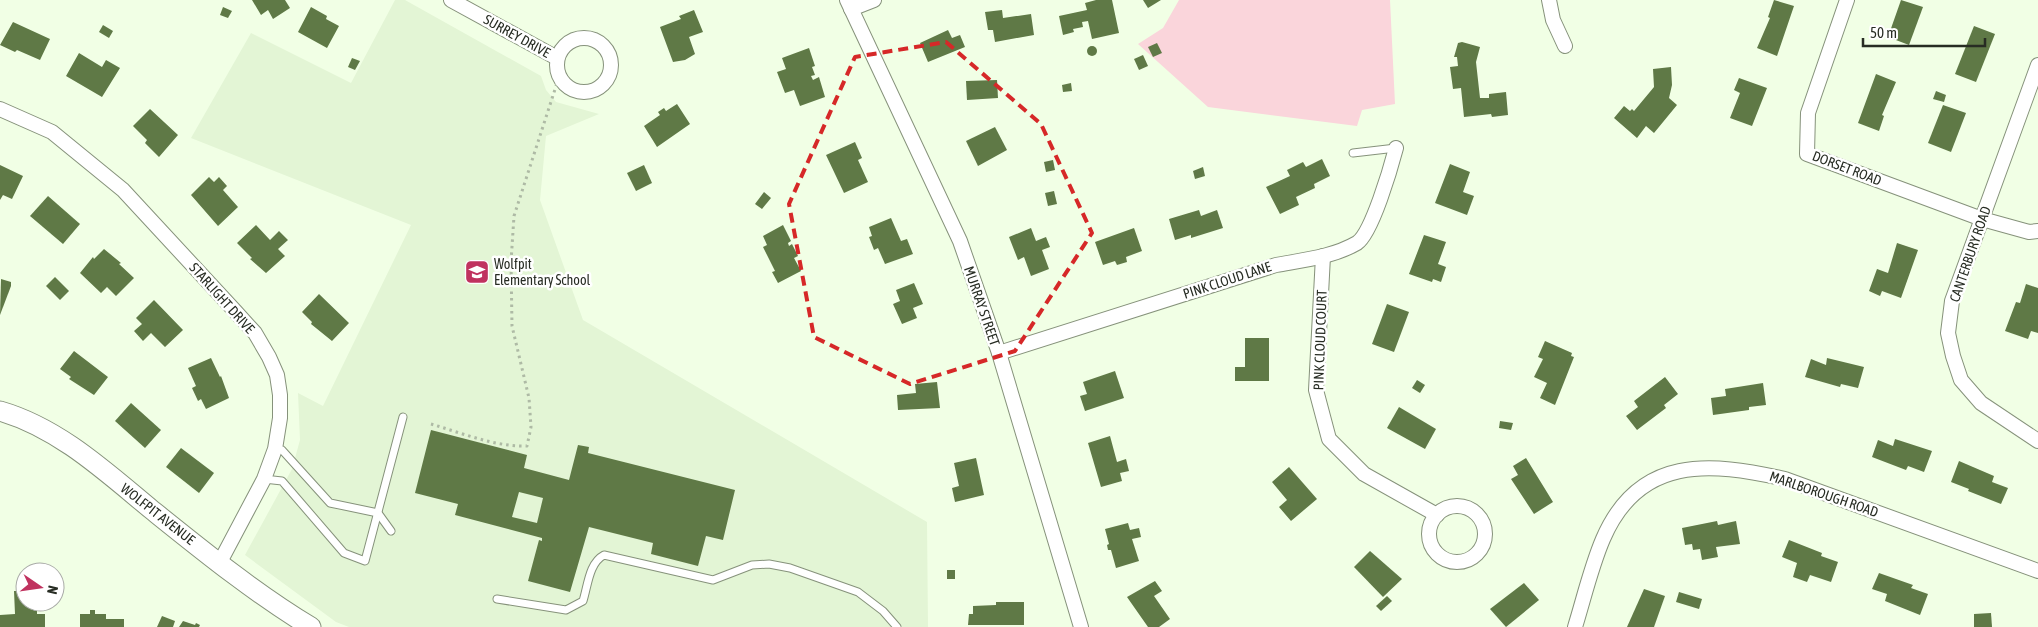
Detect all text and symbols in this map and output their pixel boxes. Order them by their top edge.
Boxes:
street label: SURREY DRIVE [481,11,553,61]
scale bar [1863,15,1986,47]
text: 50 m [1870,24,1897,41]
street label: DORSET ROAD [1810,148,1884,189]
street label: CANTERBURY ROAD [1946,204,1994,304]
place label: Wolfpit Elementary School [494,256,590,288]
street label: PINK CLOUD LANE [1181,258,1273,302]
school or university icon: Wolfpit Elementary School [464,259,490,285]
street label: STARLIGHT DRIVE [186,260,258,337]
street label: MURRAY STREET [961,264,1003,348]
street label: PINK CLOUD COURT [1310,289,1330,391]
street label: MARLBOROUGH ROAD [1768,468,1881,520]
street label: WOLFPIT AVENUE [118,480,198,548]
north arrow [15,562,65,612]
text: N [44,584,61,596]

